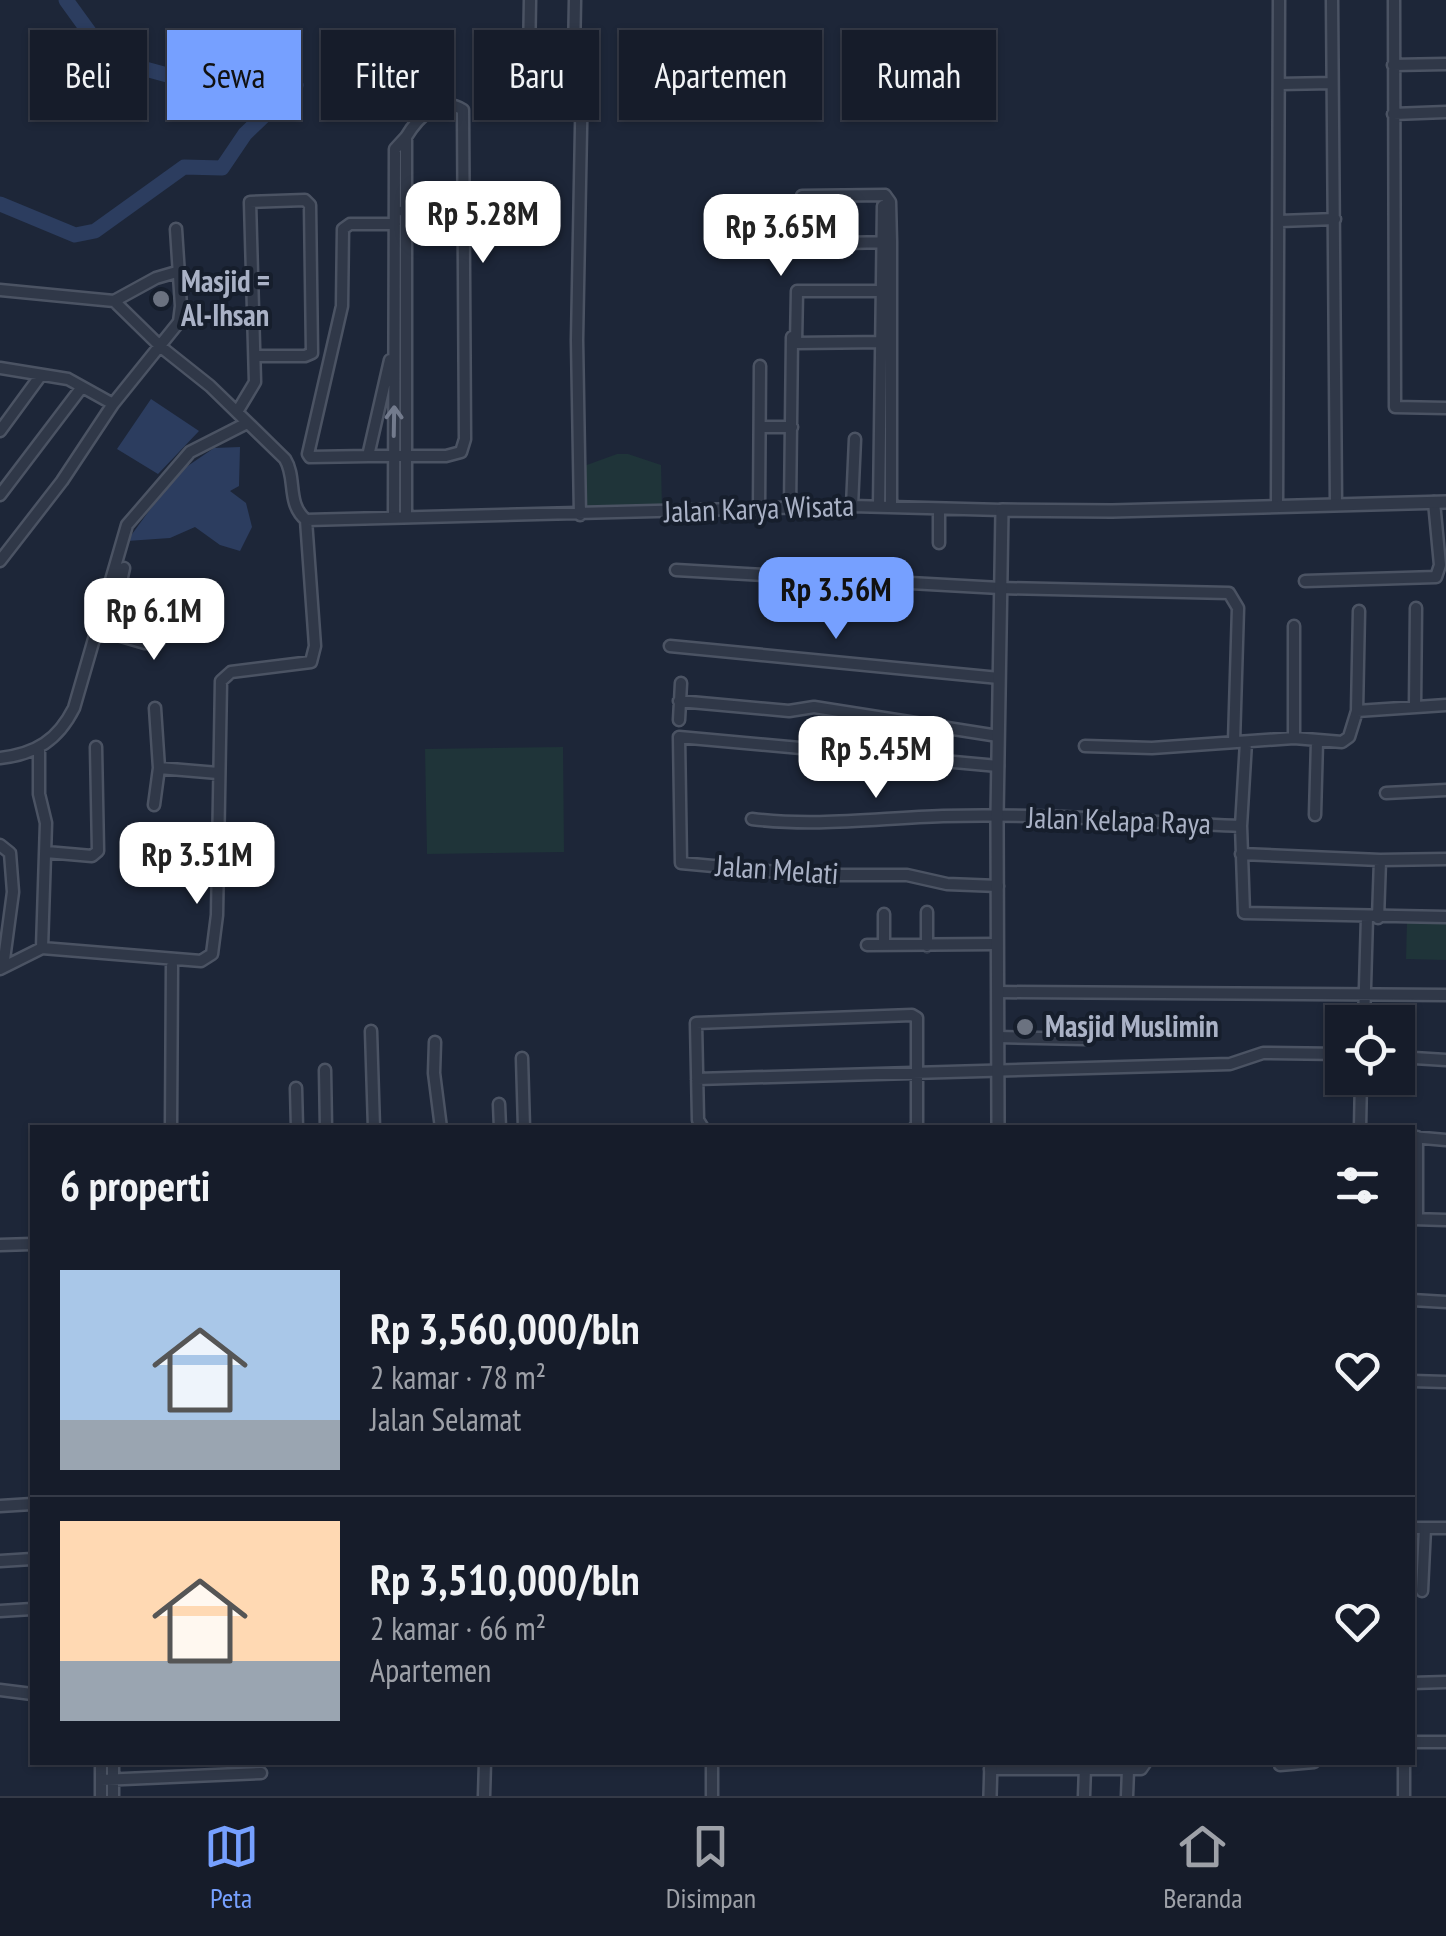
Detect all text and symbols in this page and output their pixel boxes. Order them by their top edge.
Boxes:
chip: Beli [30,30,147,120]
chip: Sewa [167,30,301,120]
chip: Filter [321,30,454,120]
chip: Baru [474,30,599,120]
chip: Apartemen [619,30,822,120]
chip: Rumah [842,30,996,120]
pin: Rp 5.28M [380,181,586,266]
text: Rp 5.28M [428,192,538,234]
pin: Rp 3.65M [678,194,884,279]
text: Rp 3.65M [726,205,836,247]
place label: Masjid = Al-Ihsan [180,261,270,334]
marker: Masjid = Al-Ihsan [150,288,172,310]
one-way arrow [384,405,404,438]
street label: Jalan Karya Wisata [662,485,855,530]
pin: Rp 3.56M [733,557,939,642]
text: Rp 3.56M [781,568,891,610]
pin: Rp 6.1M [62,578,246,663]
text: Rp 6.1M [106,589,202,631]
pin: Rp 5.45M [773,716,979,801]
text: Rp 5.45M [821,727,931,769]
street label: Jalan Kelapa Raya [1026,797,1212,842]
pin: Rp 3.51M [94,822,300,907]
text: Rp 3.51M [142,833,252,875]
street label: Jalan Melati [713,845,840,892]
map controls [1325,1005,1415,1095]
button: locate [1325,1005,1415,1095]
place label: Masjid Muslimin [1045,1006,1219,1045]
marker: Masjid Muslimin [1014,1016,1036,1038]
text: 6 properti [60,1158,210,1213]
icon: filters [1330,1158,1385,1213]
text: Rp 3,560,000/bln [370,1301,640,1356]
icon: home [140,1310,260,1430]
icon: heart [1330,1343,1385,1398]
text: 2 kamar · 78 m² [370,1356,546,1398]
text: Jalan Selamat [370,1398,521,1440]
text: Rp 3,510,000/bln [370,1552,640,1607]
icon: home [140,1561,260,1681]
icon: heart [1330,1594,1385,1649]
text: 2 kamar · 66 m² [370,1607,546,1649]
text: Apartemen [370,1649,491,1691]
tab: Peta [204,1819,259,1916]
tab: Disimpan [666,1819,756,1916]
tab: Beranda [1163,1819,1242,1916]

